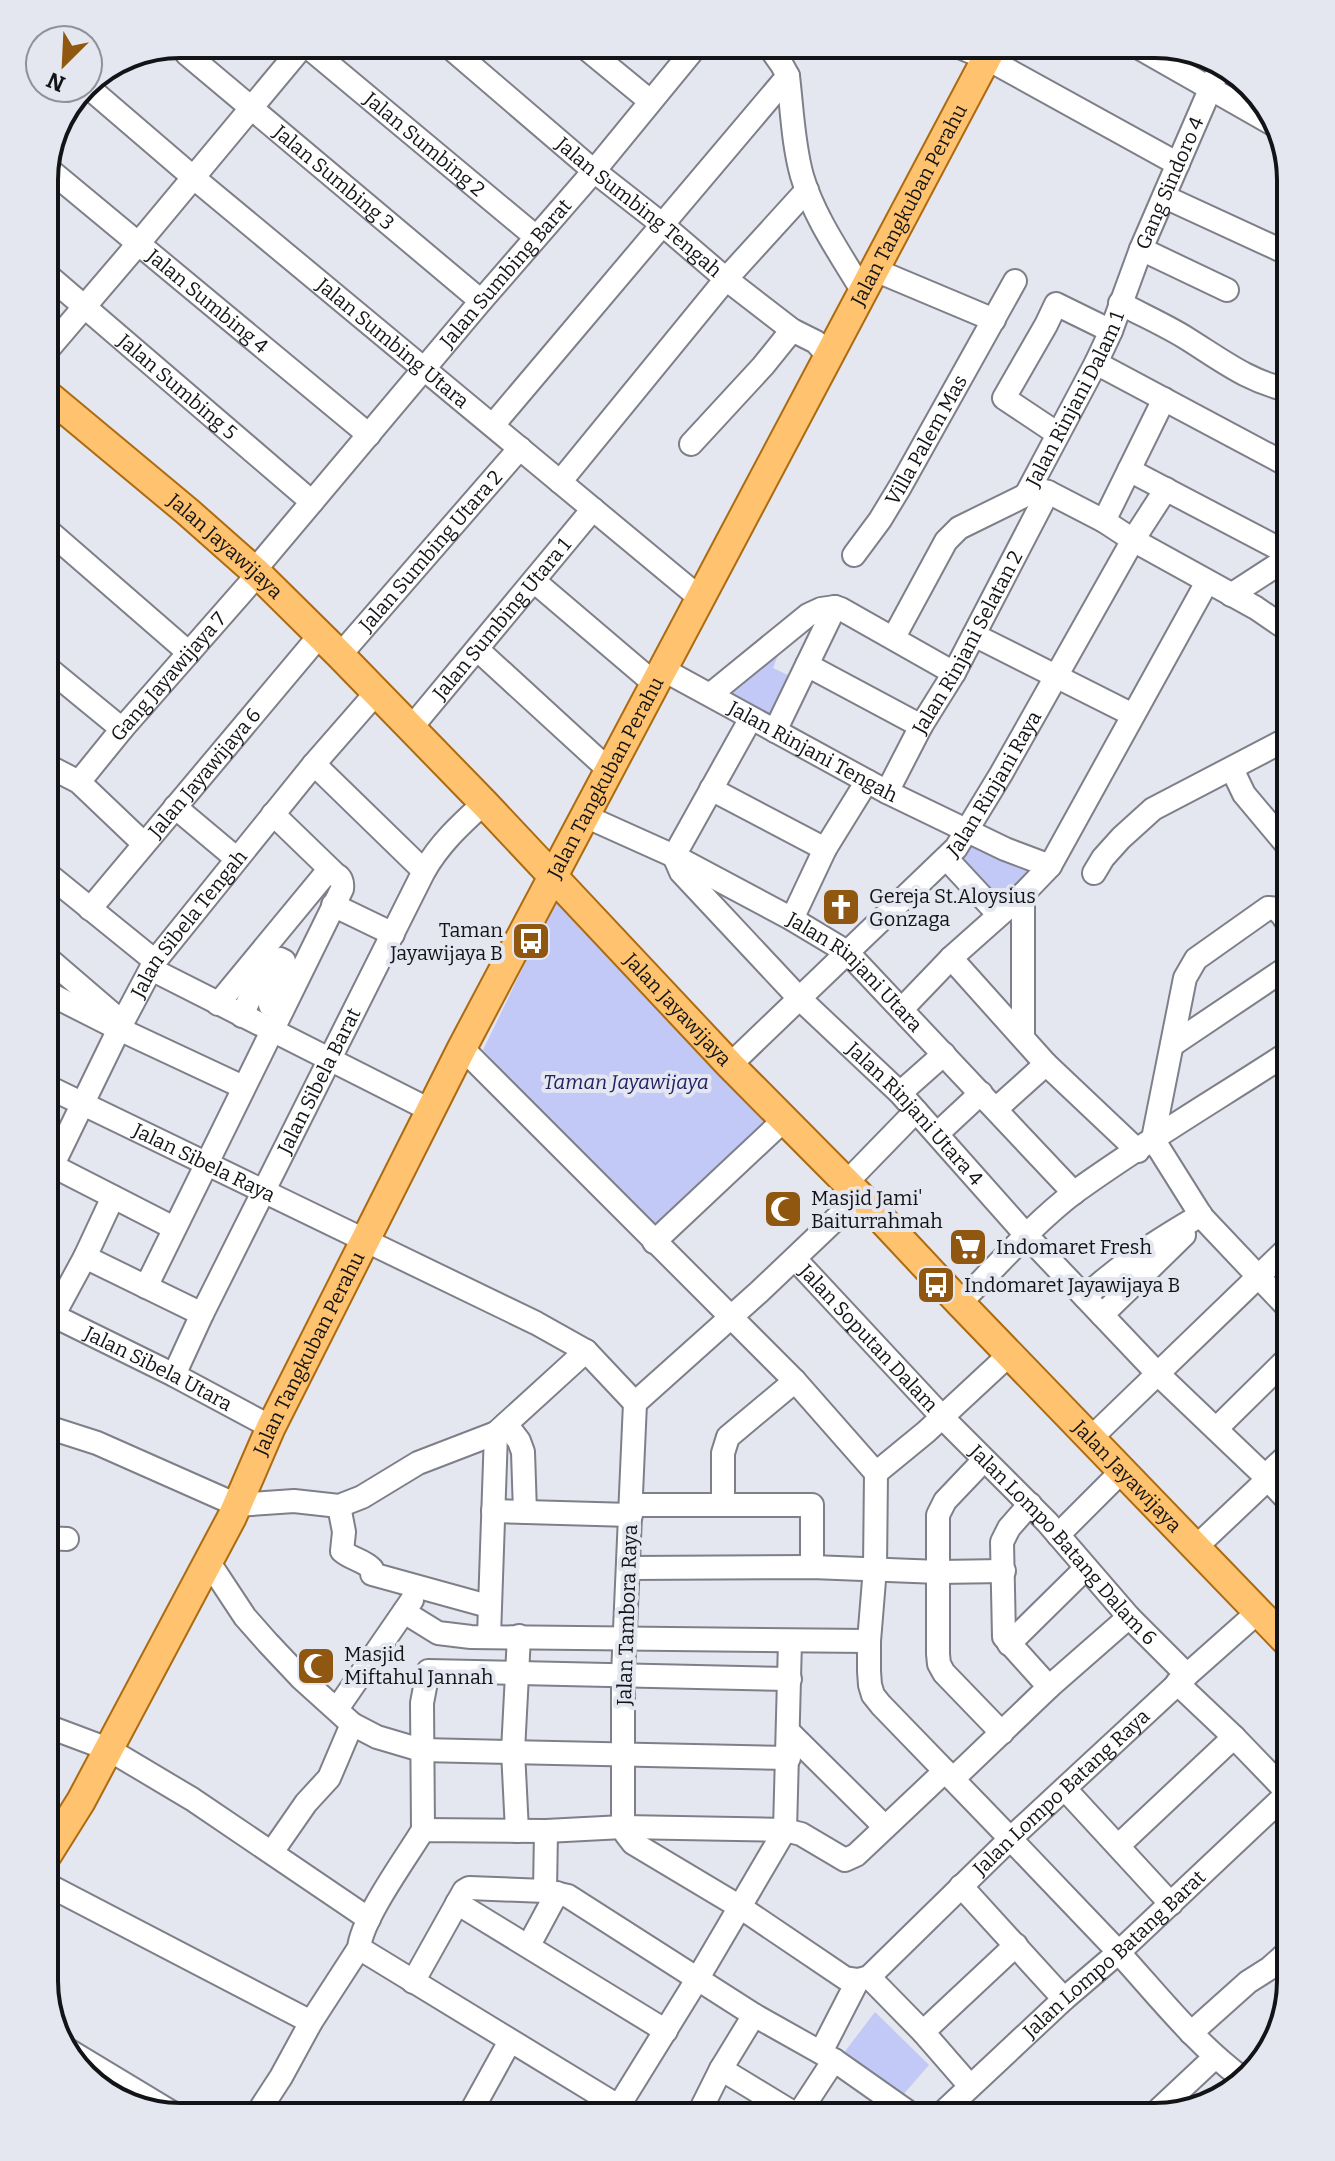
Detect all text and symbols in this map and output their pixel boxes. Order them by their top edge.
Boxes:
north arrow [24,24,104,104]
text: N [43,66,69,98]
street label: Jalan Sumbing 2 [359,86,490,201]
street label: Jalan Tangkuban Perahu [845,100,972,311]
street label: Gang Sindoro 4 [1130,113,1209,253]
street label: Jalan Sumbing 3 [268,119,399,235]
street label: Jalan Sumbing Tengah [550,131,727,282]
street label: Jalan Sumbing Barat [434,194,576,353]
street label: Jalan Sumbing 4 [141,243,273,359]
street label: Jalan Sumbing Utara [311,272,474,413]
street label: Jalan Rinjani Dalam 1 [1020,308,1129,492]
street label: Jalan Sumbing 5 [112,328,242,444]
street label: Villa Palem Mas [880,371,972,509]
street label: Jalan Sumbing Utara 2 [353,465,507,637]
street label: Jalan Jayawijaya [162,488,288,604]
street label: Jalan Sumbing Utara 1 [427,533,576,705]
street label: Jalan Rinjani Selatan 2 [907,547,1027,739]
street label: Gang Jayawijaya 7 [105,607,231,746]
street label: Jalan Tangkuban Perahu [542,673,669,883]
street label: Jalan Rinjani Tengah [723,695,902,808]
street label: Jalan Jayawijaya 6 [143,703,266,843]
street label: Jalan Rinjani Raya [941,707,1046,863]
street label: Jalan Sibela Tengah [125,845,252,1003]
place label: Gereja St.Aloysius Gonzaga [869,884,1036,931]
church icon: Gereja St.Aloysius Gonzaga [820,886,862,928]
street label: Jalan Rinjani Utara [782,906,928,1037]
place label: Taman Jayawijaya B [389,918,503,966]
bus stop icon: Taman Jayawijaya B [510,920,552,962]
street label: Jalan Jayawijaya [618,947,737,1071]
street label: Jalan Sibela Barat [272,1004,366,1159]
street label: Jalan Rinjani Utara 4 [841,1036,989,1191]
park label: Taman Jayawijaya [543,1070,709,1095]
street label: Jalan Sibela Raya [128,1118,279,1207]
place label: Masjid Jami' Baiturrahmah [811,1186,943,1233]
mosque icon: Masjid Jami' Baiturrahmah [762,1188,804,1230]
supermarket icon: Indomaret Fresh [947,1226,989,1268]
place label: Indomaret Fresh [996,1235,1152,1259]
street label: Jalan Tangkuban Perahu [248,1247,369,1460]
street label: Jalan Soputan Dalam [793,1259,943,1417]
bus stop icon: Indomaret Jayawijaya B [915,1264,957,1306]
place label: Indomaret Jayawijaya B [964,1273,1180,1298]
street label: Jalan Sibela Utara [80,1320,236,1416]
street label: Jalan Jayawijaya [1067,1415,1187,1537]
street label: Jalan Lompo Batang Dalam 6 [964,1439,1162,1650]
street label: Jalan Tambora Raya [612,1524,642,1707]
place label: Masjid Miftahul Jannah [344,1642,494,1689]
mosque icon: Masjid Miftahul Jannah [295,1645,337,1687]
street label: Jalan Lompo Batang Raya [967,1704,1154,1881]
street label: Jalan Lompo Batang Barat [1017,1865,1210,2044]

